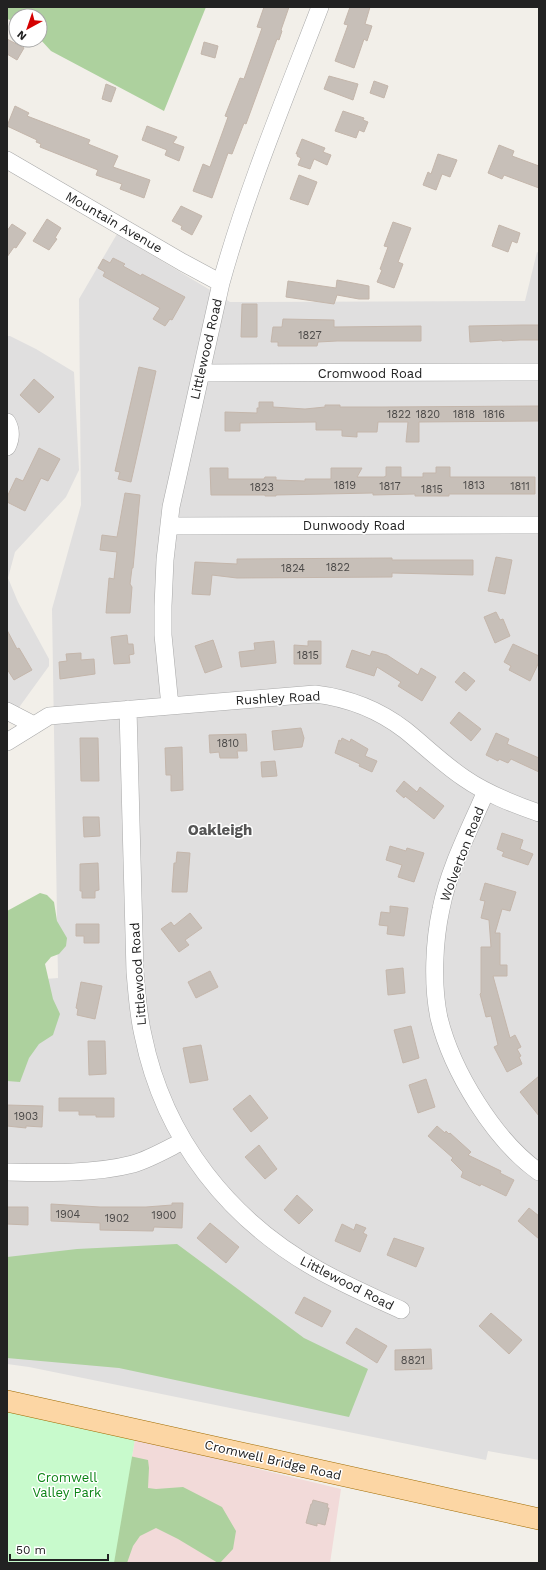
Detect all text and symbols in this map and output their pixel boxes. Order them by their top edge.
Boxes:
north arrow [8,8,48,48]
text: N [15,28,29,43]
street label: Mountain Avenue [63,188,165,256]
street label: Littlewood Road [187,297,225,401]
house number: 1827 [298,329,322,342]
street label: Cromwood Road [318,366,422,381]
house number: 1822 [387,408,411,421]
house number: 1820 [416,408,440,421]
house number: 1818 [453,408,475,421]
house number: 1816 [483,408,505,421]
house number: 1819 [334,479,356,492]
house number: 1813 [463,479,485,492]
house number: 1817 [379,480,401,493]
house number: 1811 [510,480,530,493]
house number: 1823 [250,481,274,494]
house number: 1815 [421,483,443,496]
street label: Dunwoody Road [303,518,405,533]
house number: 1822 [326,561,350,574]
house number: 1824 [281,562,305,575]
house number: 1815 [297,649,319,662]
street label: Rushley Road [235,688,321,708]
house number: 1810 [217,737,239,750]
street label: Wolverton Road [437,805,487,903]
district label: Oakleigh [188,821,252,839]
street label: Littlewood Road [127,922,149,1026]
house number: 1903 [14,1110,38,1123]
house number: 1904 [56,1208,81,1221]
house number: 1900 [152,1209,177,1222]
house number: 1902 [105,1212,129,1225]
street label: Littlewood Road [298,1253,396,1313]
house number: 8821 [401,1354,425,1367]
street label: Cromwell Bridge Road [203,1437,343,1483]
park label: Cromwell Valley Park [33,1470,102,1500]
scale bar [10,1536,108,1562]
text: 50 m [16,1543,46,1557]

